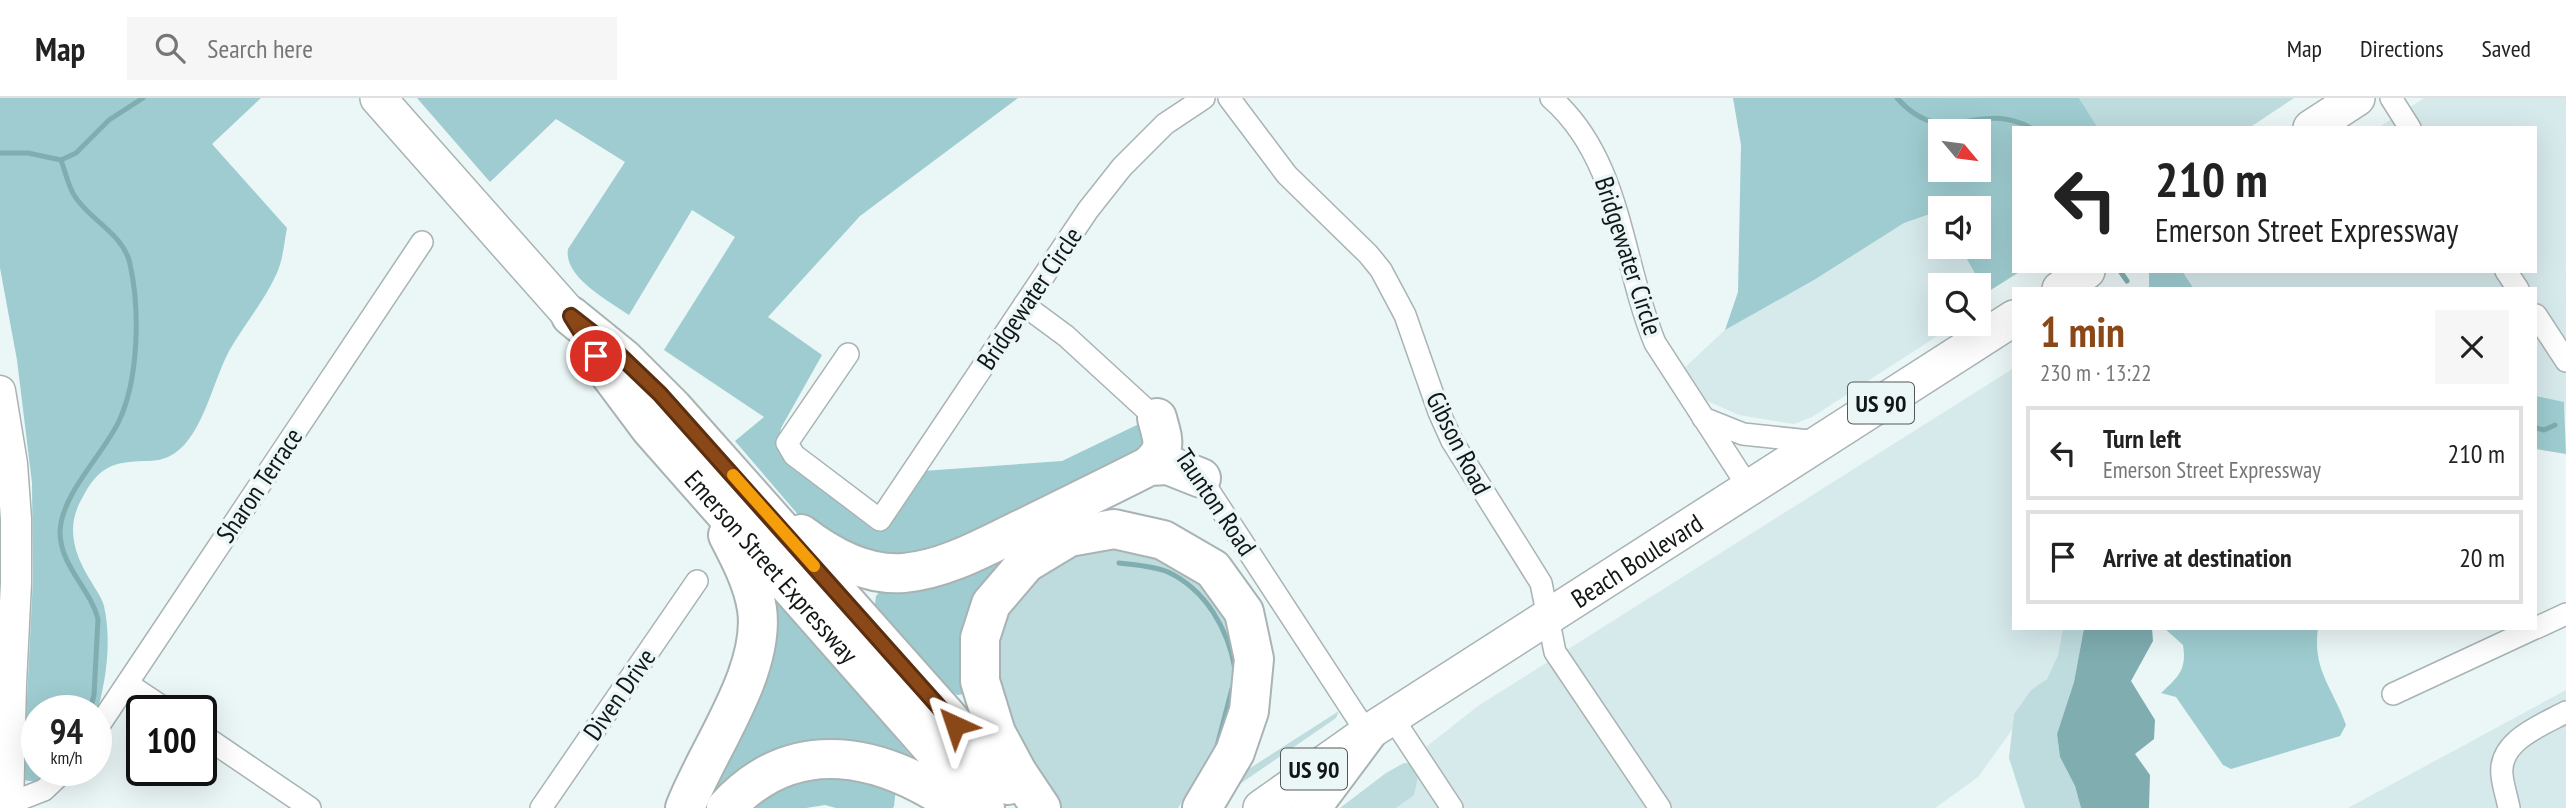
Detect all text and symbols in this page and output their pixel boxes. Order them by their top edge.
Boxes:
search box [127,17,617,80]
text: Map [35,27,85,70]
icon: search [151,29,189,67]
text: Search here [207,32,313,65]
text: Map [2287,33,2322,64]
text: Directions [2360,33,2444,64]
text: Saved [2482,33,2531,64]
north arrow [1928,119,1992,182]
map controls [1928,119,1991,336]
text: 210 m [2155,147,2268,211]
icon: left [2040,154,2131,245]
street label: Bridgewater Circle [1588,173,1670,339]
button: sound [1928,196,1991,259]
text: Emerson Street Expressway [2155,209,2458,251]
street label: Bridgewater Circle [969,220,1089,376]
button: search [1928,273,1991,336]
text: 1 min [2040,304,2125,359]
button: close [2435,310,2509,384]
pin [566,326,626,386]
icon: arrive [577,337,615,375]
text: 230 m · 13:22 [2040,358,2152,387]
road number: US 90 [1848,382,1914,424]
street label: Gibson Road [1419,386,1499,500]
street label: Sharon Terrace [209,421,309,549]
text: Turn left [2103,422,2181,455]
icon: left [2044,434,2082,472]
text: 210 m [2447,437,2505,470]
street label: Taunton Road [1168,442,1264,562]
text: Emerson Street Expressway [2103,455,2321,484]
street label: Emerson Street Expressway [678,463,866,670]
street label: Beach Boulevard [1565,506,1708,614]
icon: arrive [2044,538,2082,576]
text: Arrive at destination [2103,541,2292,574]
text: 20 m [2459,541,2505,574]
street label: Diven Drive [576,642,662,746]
position arrow [918,688,992,762]
speed limit sign: 100 [126,695,217,786]
text: 94 [50,708,83,754]
text: km/h [51,746,82,769]
road number: US 90 [1281,748,1347,790]

